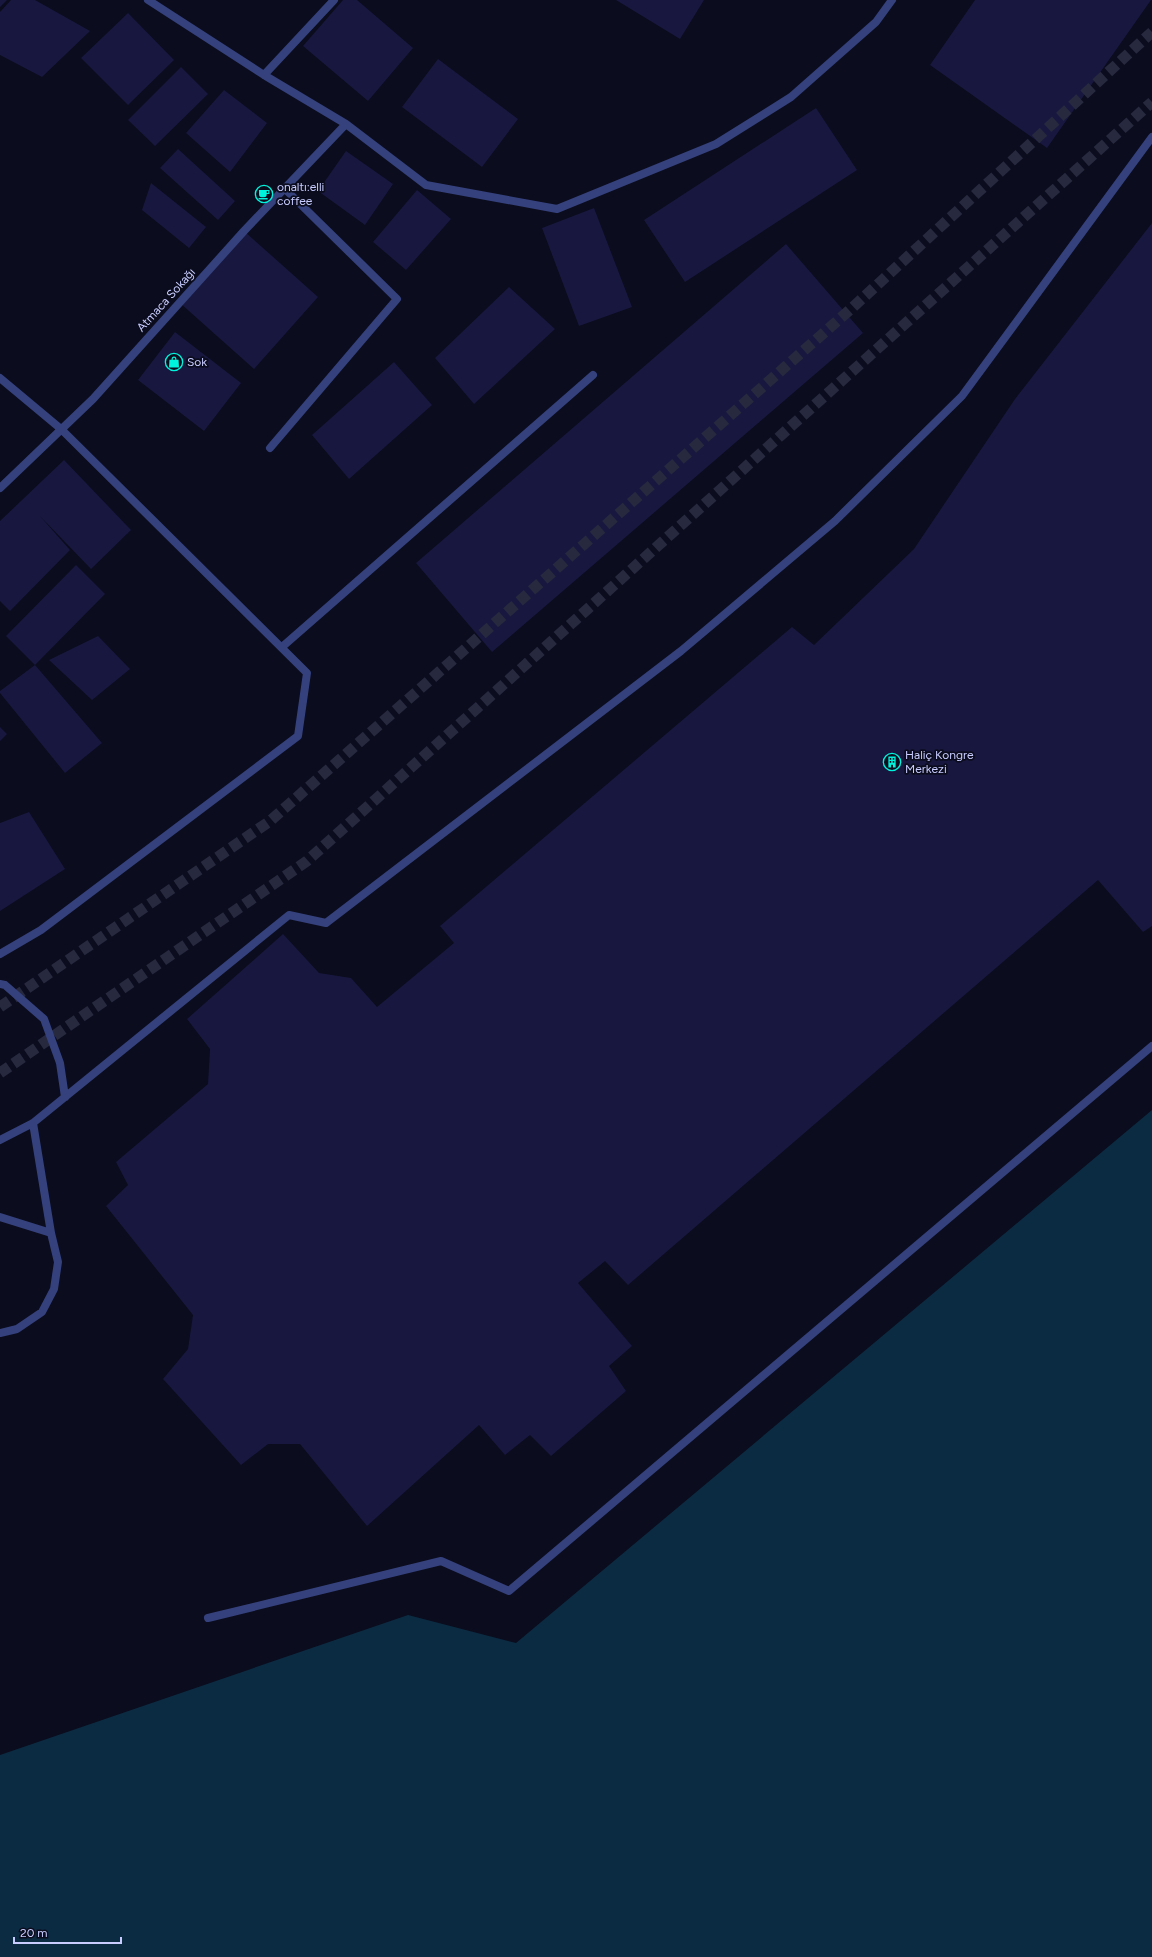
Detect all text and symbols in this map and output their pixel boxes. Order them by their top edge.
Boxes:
place label: onaltı:elli coffee [277,180,324,208]
cafe icon: onaltı:elli coffee [254,184,274,204]
street label: Atmaca Sokağı [134,265,198,335]
shop icon: Sok [164,352,184,372]
place label: Sok [187,355,207,369]
place label: Haliç Kongre Merkezi [905,748,974,776]
building icon: Haliç Kongre Merkezi [882,752,902,772]
scale bar [14,1919,121,1945]
text: 20 m [20,1926,48,1940]

